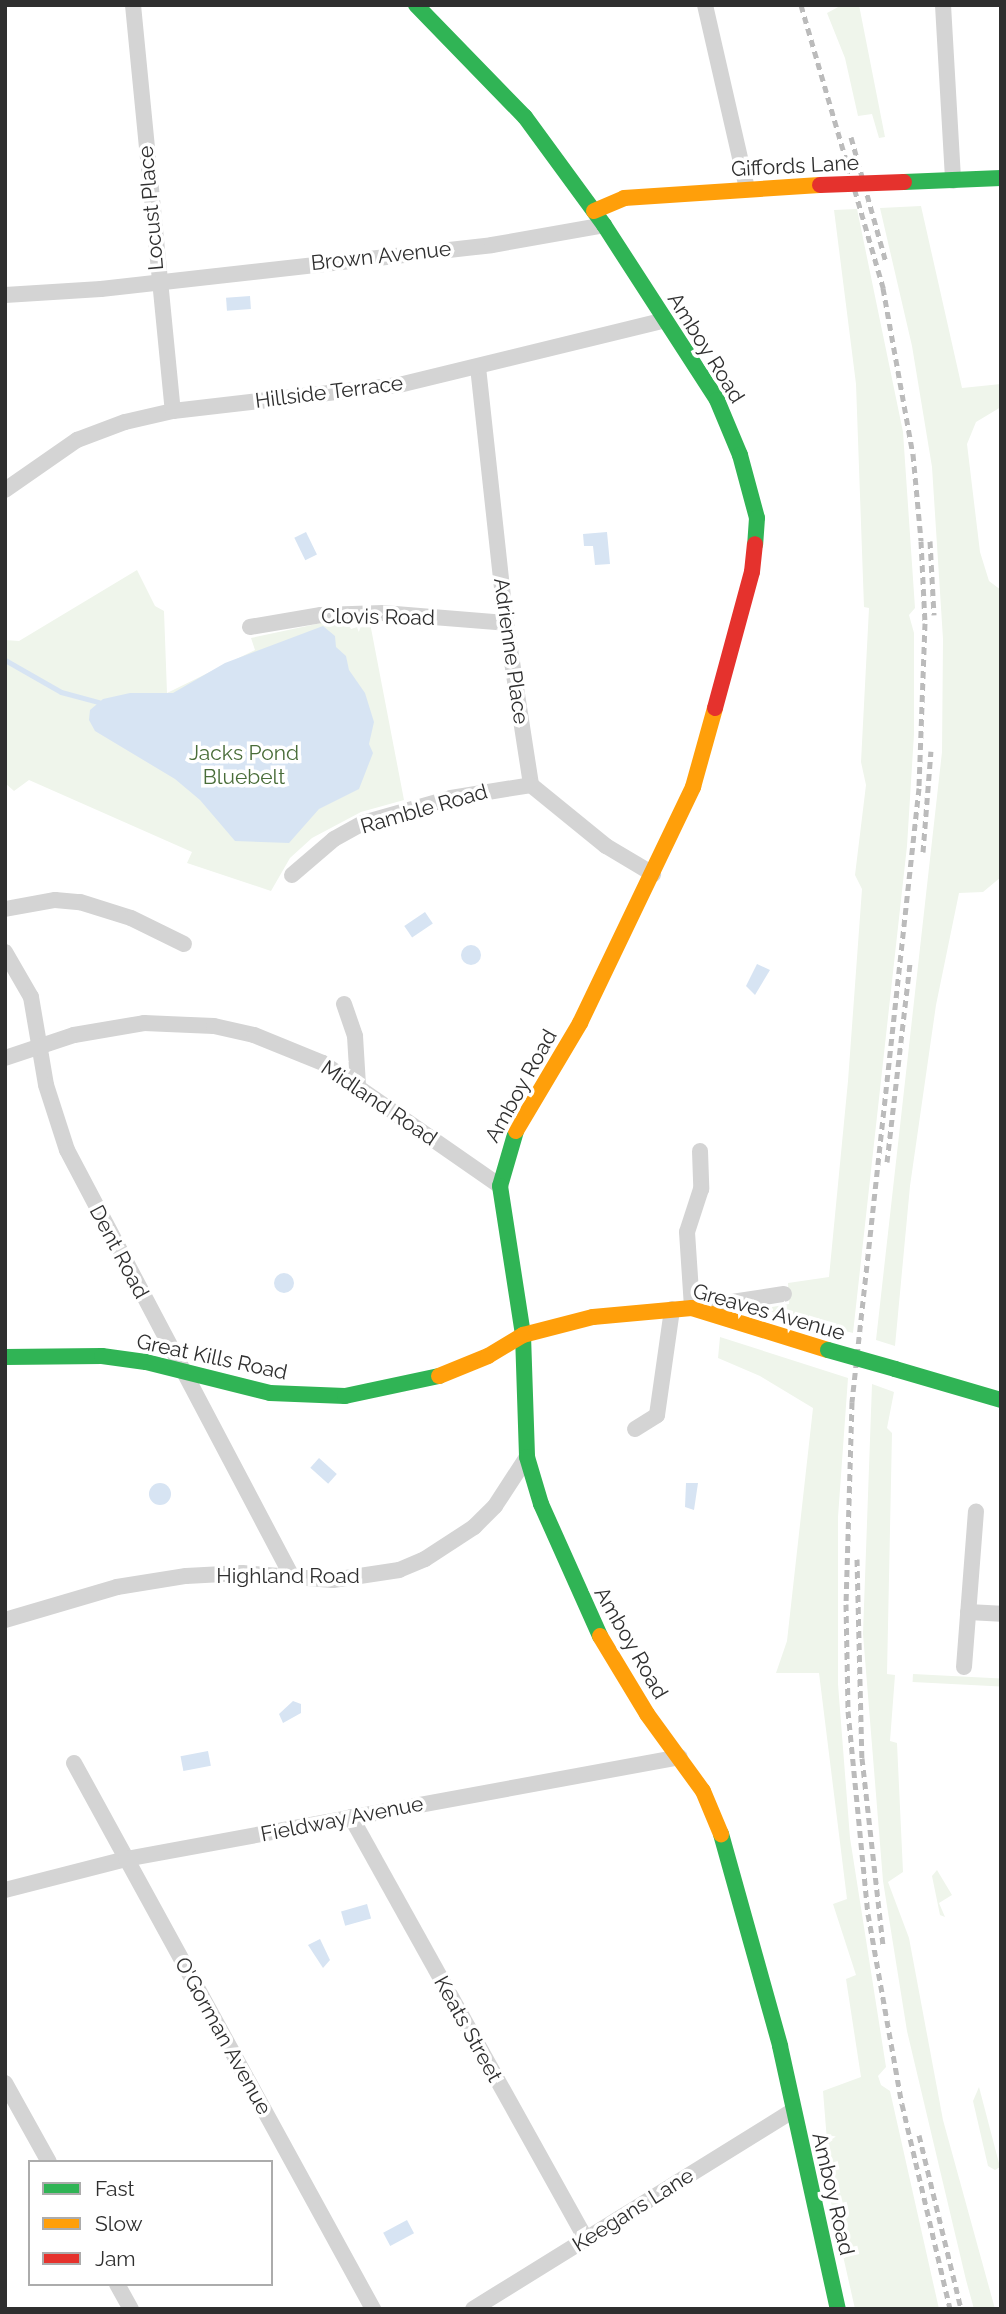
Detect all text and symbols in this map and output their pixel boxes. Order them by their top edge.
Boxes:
street label: Locust Place [133,145,169,271]
street label: Giffords Lane [730,150,860,182]
street label: Brown Avenue [309,236,453,276]
street label: Amboy Road [662,288,750,408]
street label: Hillside Terrace [253,370,405,414]
street label: Adrienne Place [488,576,534,726]
street label: Clovis Road [321,603,435,631]
park label: Jacks Pond Bluebelt [189,740,299,790]
street label: Ramble Road [358,779,490,839]
street label: Amboy Road [480,1025,562,1147]
street label: Midland Road [316,1055,442,1151]
street label: Dent Road [84,1201,154,1303]
street label: Greaves Avenue [690,1278,848,1346]
street label: Great Kills Road [134,1329,290,1385]
street label: Highland Road [216,1563,360,1589]
street label: Amboy Road [589,1582,673,1704]
street label: Fieldway Avenue [258,1791,426,1847]
street label: O'Gorman Avenue [169,1953,277,2119]
street label: Keats Street [429,1972,507,2086]
street label: Amboy Road [807,2130,859,2258]
legend [28,2160,273,2286]
street label: Keegans Lane [568,2163,698,2257]
text: Fast [95,2176,135,2201]
text: Slow [95,2211,143,2236]
text: Jam [95,2246,136,2271]

